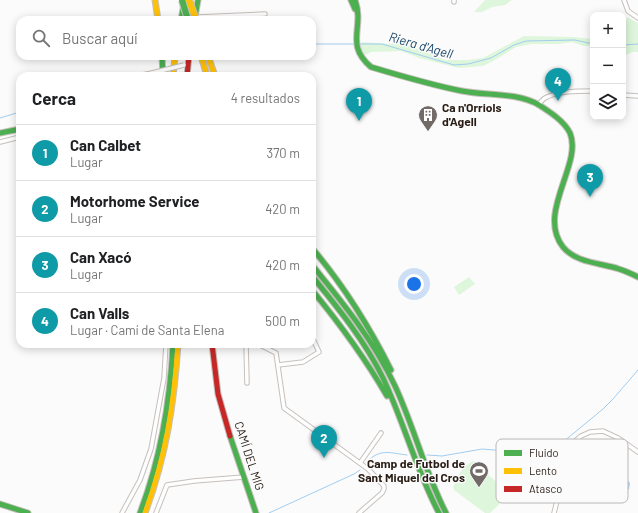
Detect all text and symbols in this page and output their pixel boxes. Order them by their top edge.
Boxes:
map controls [590,12,626,120]
button: + [590,12,626,48]
search box [16,16,316,60]
icon: search [30,27,52,49]
water label: Riera d'Agell [387,28,455,62]
text: Buscar aquí [62,29,138,47]
button: − [590,48,626,84]
pin: 4 [545,68,571,101]
button: layers [590,84,626,120]
text: Cerca [32,88,76,108]
pin: 1 [346,88,372,121]
text: 4 resultados [231,90,300,106]
place label: Ca n'Orriols d'Agell [442,100,501,128]
building icon: Ca n'Orriols d'Agell [417,104,439,132]
text: Can Calbet [70,136,141,154]
text: 1 [43,145,47,161]
text: 370 m [266,145,300,161]
text: Lugar [70,154,103,170]
pin: 3 [577,164,603,197]
text: Motorhome Service [70,192,200,210]
text: 2 [41,201,49,217]
text: 420 m [265,201,300,217]
text: Lugar [70,210,103,226]
text: Can Xacó [70,248,131,266]
text: 3 [41,257,49,273]
text: 420 m [265,257,300,273]
text: Lugar [70,266,103,282]
your location [404,274,424,294]
text: Can Valls [70,304,129,322]
text: 4 [41,313,49,329]
text: 500 m [265,313,300,329]
text: Lugar · Camí de Santa Elena [70,322,224,338]
street label: CAMÍ DEL MIG [232,419,268,492]
pin: 2 [311,425,337,458]
legend [496,439,628,503]
text: Fluido [529,446,558,459]
place label: Camp de Futbol de Sant Miquel del Cros [358,456,465,484]
sports icon: Camp de Futbol de Sant Miquel del Cros [468,460,490,488]
text: Lento [529,464,557,477]
text: Atasco [529,482,562,495]

